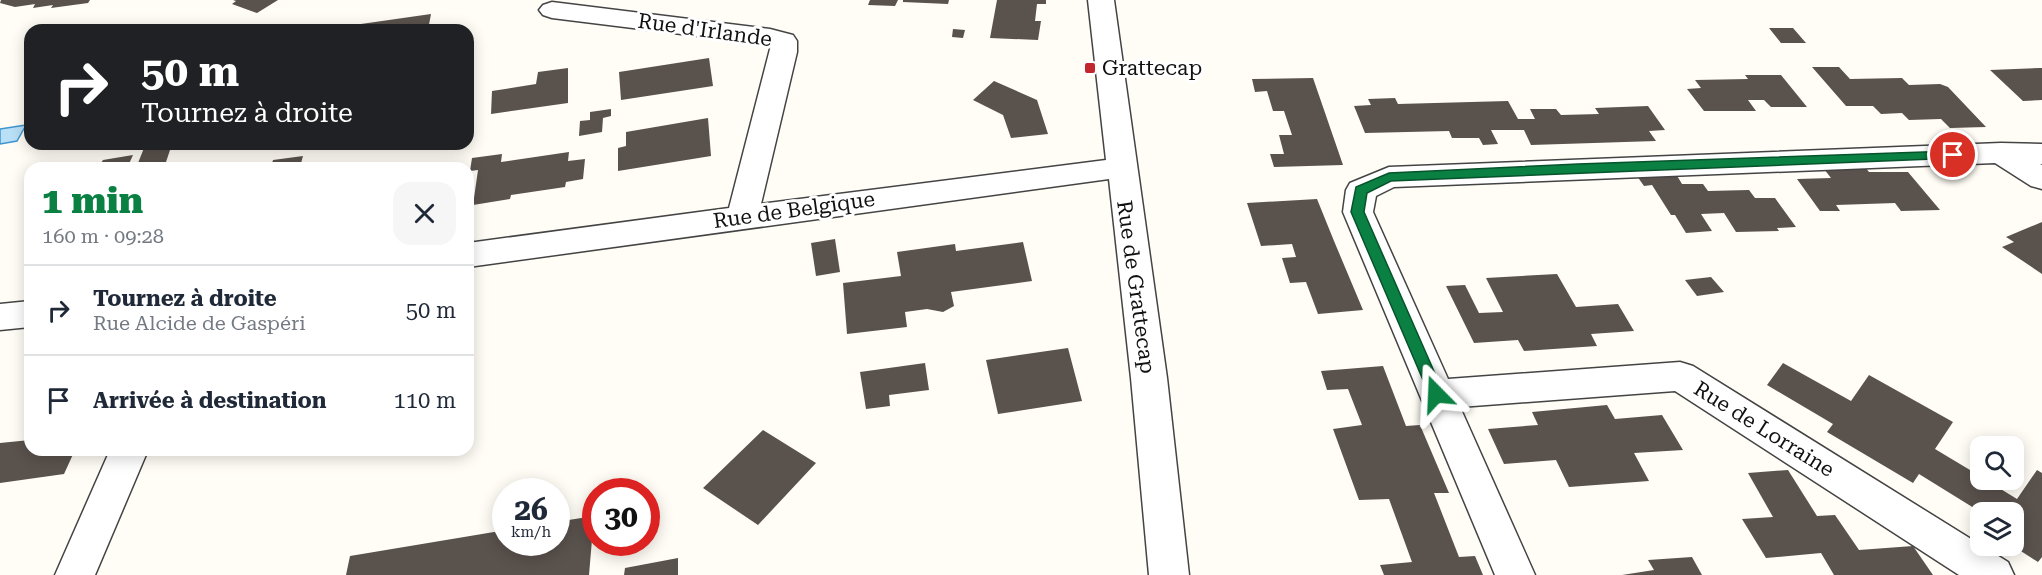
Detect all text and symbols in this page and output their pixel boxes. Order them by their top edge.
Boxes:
street label: Rue d'Irlande [636,9,774,51]
text: 50 m [141,47,239,96]
icon: right [42,48,120,126]
place label: Grattecap [1102,56,1202,80]
marker: Grattecap [1083,61,1097,75]
text: Tournez à droite [141,97,353,129]
pin [1927,129,1978,180]
icon: arrive [1936,138,1969,171]
text: 1 min [42,180,143,222]
button: close [393,182,456,245]
street label: Rue de Belgique [712,187,876,233]
street label: Rue de Grattecap [1112,199,1160,375]
text: 160 m · 09:28 [42,224,164,248]
text: Tournez à droite [93,286,277,311]
icon: right [42,294,75,327]
text: 50 m [406,298,456,323]
text: Rue Alcide de Gaspéri [93,311,306,335]
position arrow [1404,362,1468,426]
street label: Rue de Lorraine [1690,376,1838,482]
icon: arrive [42,384,75,417]
text: Arrivée à destination [93,388,327,413]
text: 110 m [393,388,456,413]
map controls [1970,436,2024,556]
button: search [1970,436,2024,490]
speed limit sign: 30 [582,478,660,556]
text: 26 [514,492,548,527]
button: layers [1970,502,2024,556]
text: km/h [511,523,551,541]

